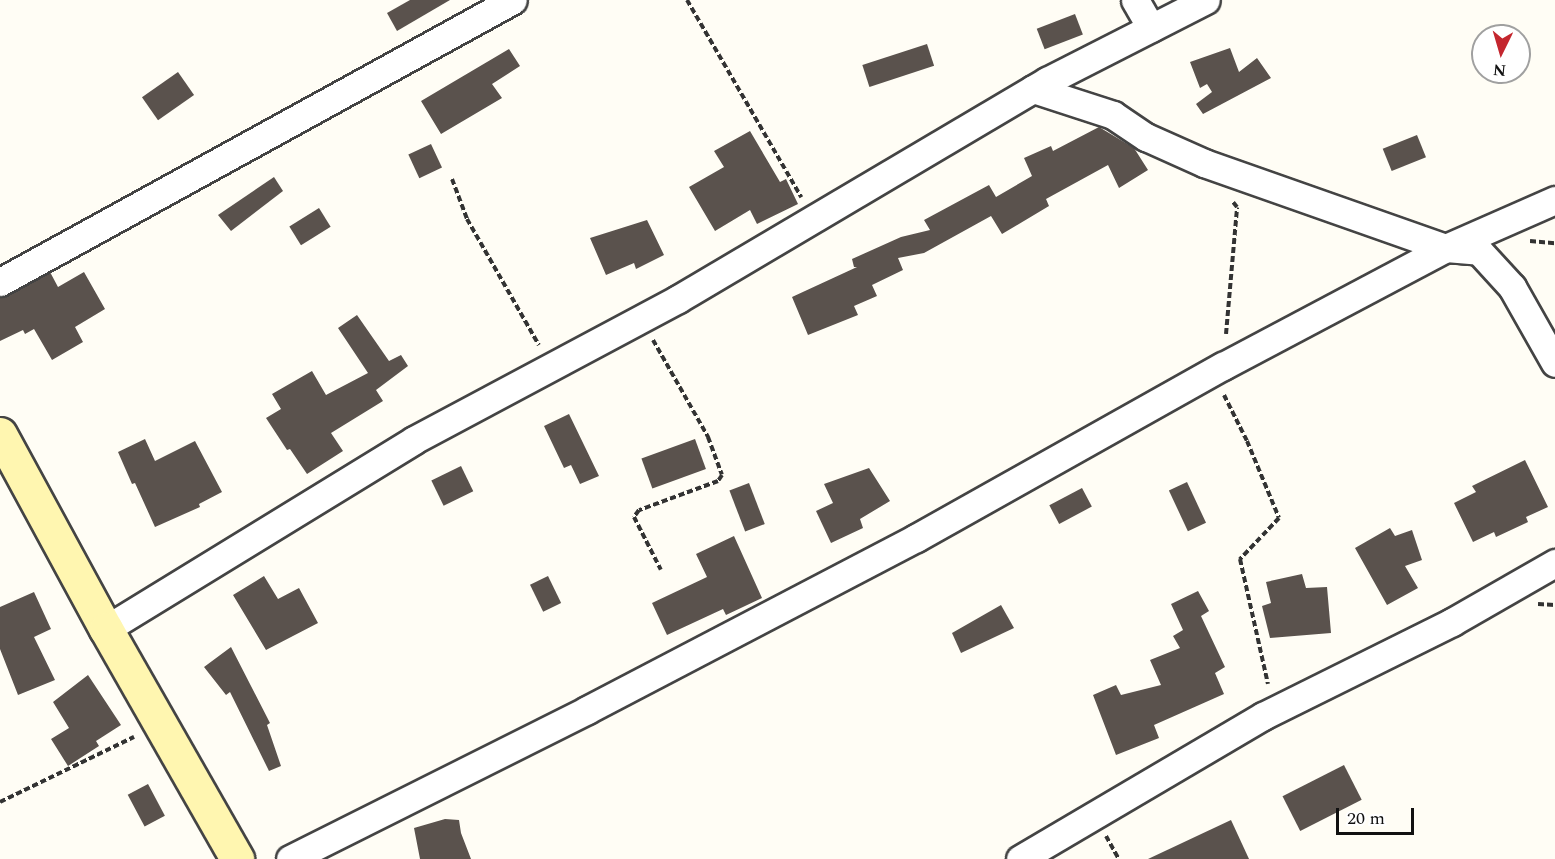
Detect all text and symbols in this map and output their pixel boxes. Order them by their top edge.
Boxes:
north arrow [1471,24,1531,84]
text: N [1492,57,1507,82]
scale bar [1339,796,1417,834]
text: 20 m [1347,805,1385,832]

